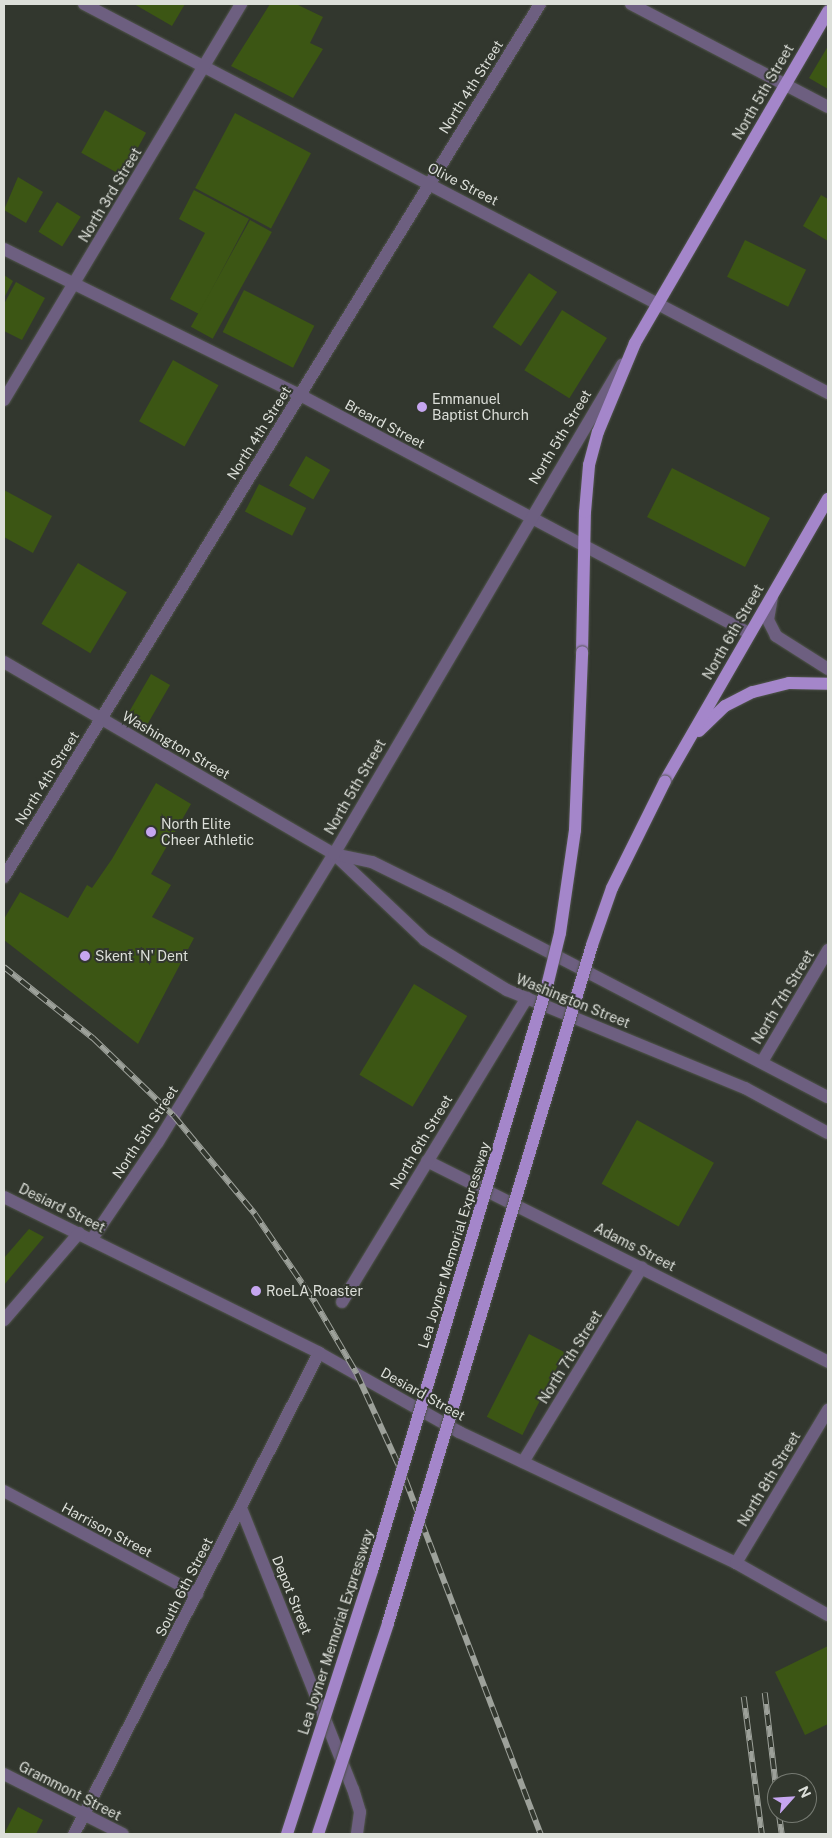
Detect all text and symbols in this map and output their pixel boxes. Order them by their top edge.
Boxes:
street label: North 4th Street [435,37,507,137]
street label: North 5th Street [729,41,797,143]
street label: North 3rd Street [75,145,145,245]
street label: Olive Street [425,159,501,209]
street label: North 4th Street [223,383,295,483]
street label: North 5th Street [525,387,595,487]
place label: Emmanuel Baptist Church [432,391,529,424]
street label: Breard Street [342,396,428,452]
marker: Emmanuel Baptist Church [416,401,428,413]
street label: North 6th Street [699,581,767,683]
street label: Washington Street [119,707,233,783]
street label: North 4th Street [11,728,83,828]
street label: North 5th Street [321,736,389,838]
place label: North Elite Cheer Athletic [161,816,254,849]
marker: North Elite Cheer Athletic [145,826,157,838]
street label: North 7th Street [748,947,818,1047]
place label: Skent 'N' Dent [95,948,188,964]
marker: Skent 'N' Dent [79,950,91,962]
street label: Washington Street [514,970,632,1032]
street label: North 5th Street [109,1082,181,1182]
street label: North 6th Street [386,1092,456,1192]
street label: Lea Joyner Memorial Expressway [415,1140,493,1350]
street label: Desiard Street [16,1180,108,1236]
street label: Adams Street [591,1219,679,1275]
place label: RoeLA Roaster [266,1283,363,1299]
marker: RoeLA Roaster [250,1285,262,1297]
street label: North 7th Street [535,1307,605,1407]
street label: Desiard Street [378,1364,468,1424]
street label: North 8th Street [734,1429,804,1529]
street label: Harrison Street [59,1499,155,1561]
street label: Lea Joyner Memorial Expressway [295,1527,377,1737]
street label: South 6th Street [152,1535,216,1639]
street label: Depot Street [269,1553,315,1637]
street label: Grammont Street [16,1758,124,1824]
north arrow [767,1773,817,1823]
text: N [795,1783,814,1800]

